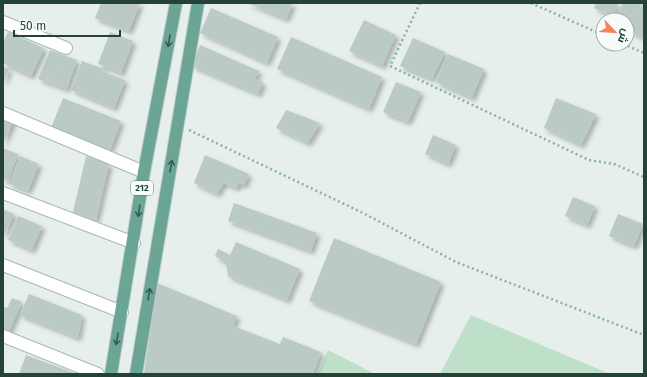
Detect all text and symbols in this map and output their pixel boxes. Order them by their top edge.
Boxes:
scale bar [14,12,120,38]
north arrow [595,12,635,52]
text: 50 m [20,19,46,33]
text: ش [615,27,632,45]
one-way arrow [165,35,173,48]
one-way arrow [167,160,175,173]
road number: 212 [131,181,153,195]
one-way arrow [135,204,143,217]
one-way arrow [145,288,153,301]
one-way arrow [113,332,121,345]

